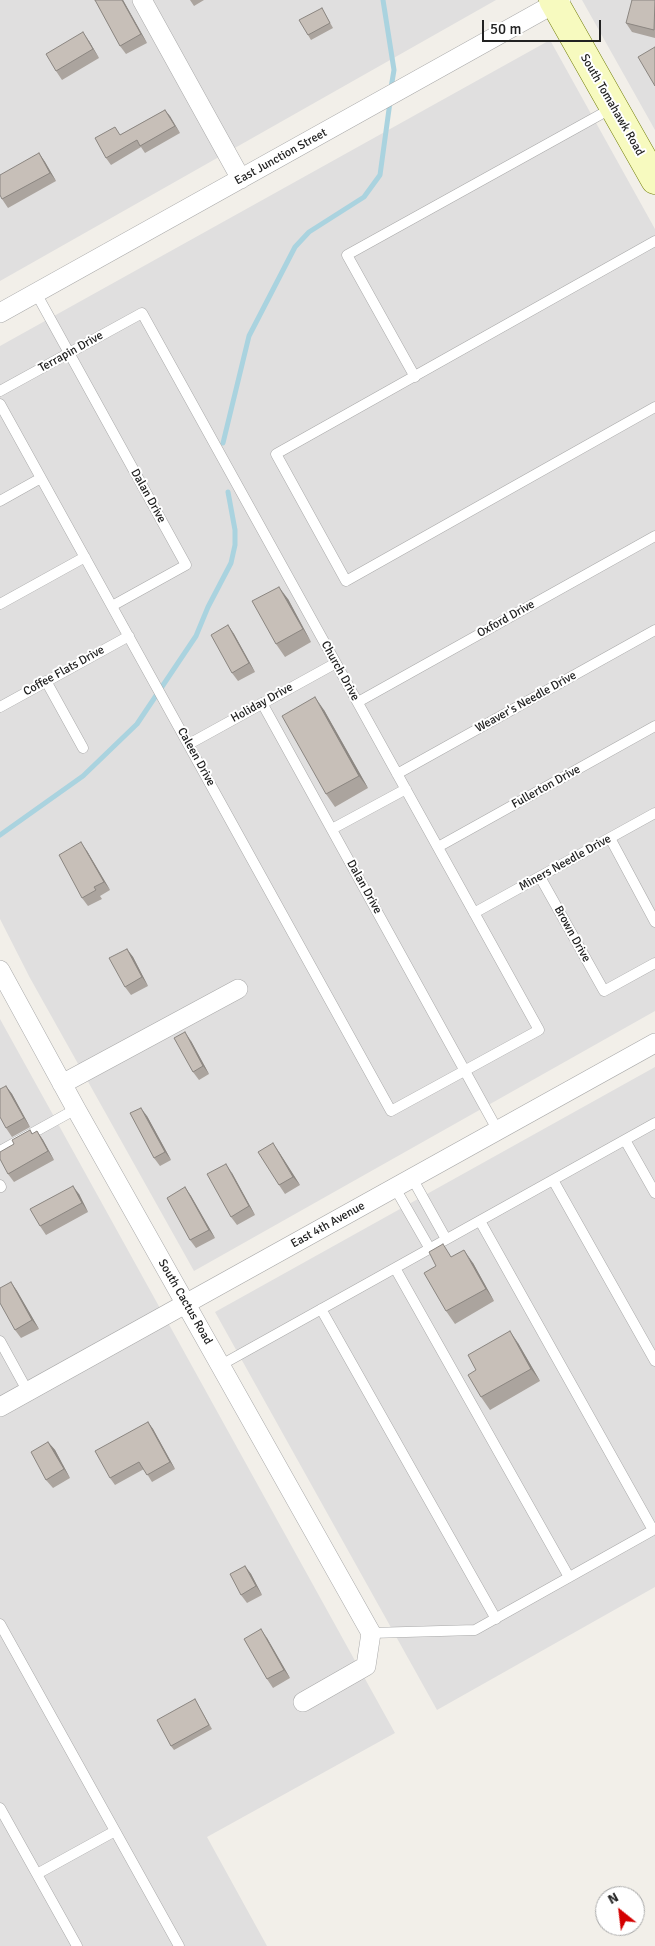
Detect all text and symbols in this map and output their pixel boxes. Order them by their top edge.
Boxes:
scale bar [485,10,604,42]
text: 50 m [490,20,521,38]
street label: South Tomahawk Road [577,52,647,158]
street label: East Junction Street [232,126,330,188]
street label: Terrapin Drive [36,328,106,376]
street label: Dalan Drive [127,467,169,525]
street label: Oxford Drive [475,597,537,641]
street label: Church Drive [318,639,362,703]
street label: Coffee Flats Drive [21,643,107,699]
street label: Weaver's Needle Drive [473,668,579,736]
street label: Holiday Drive [229,680,295,726]
street label: Caleen Drive [174,725,218,789]
street label: Fullerton Drive [509,762,583,812]
street label: Miners Needle Drive [516,832,614,894]
street label: Dalan Drive [343,858,385,916]
street label: Brown Drive [551,903,593,965]
street label: East 4th Avenue [289,1199,367,1251]
street label: South Cactus Road [155,1257,215,1347]
north arrow [595,1886,645,1936]
text: N [605,1889,621,1908]

